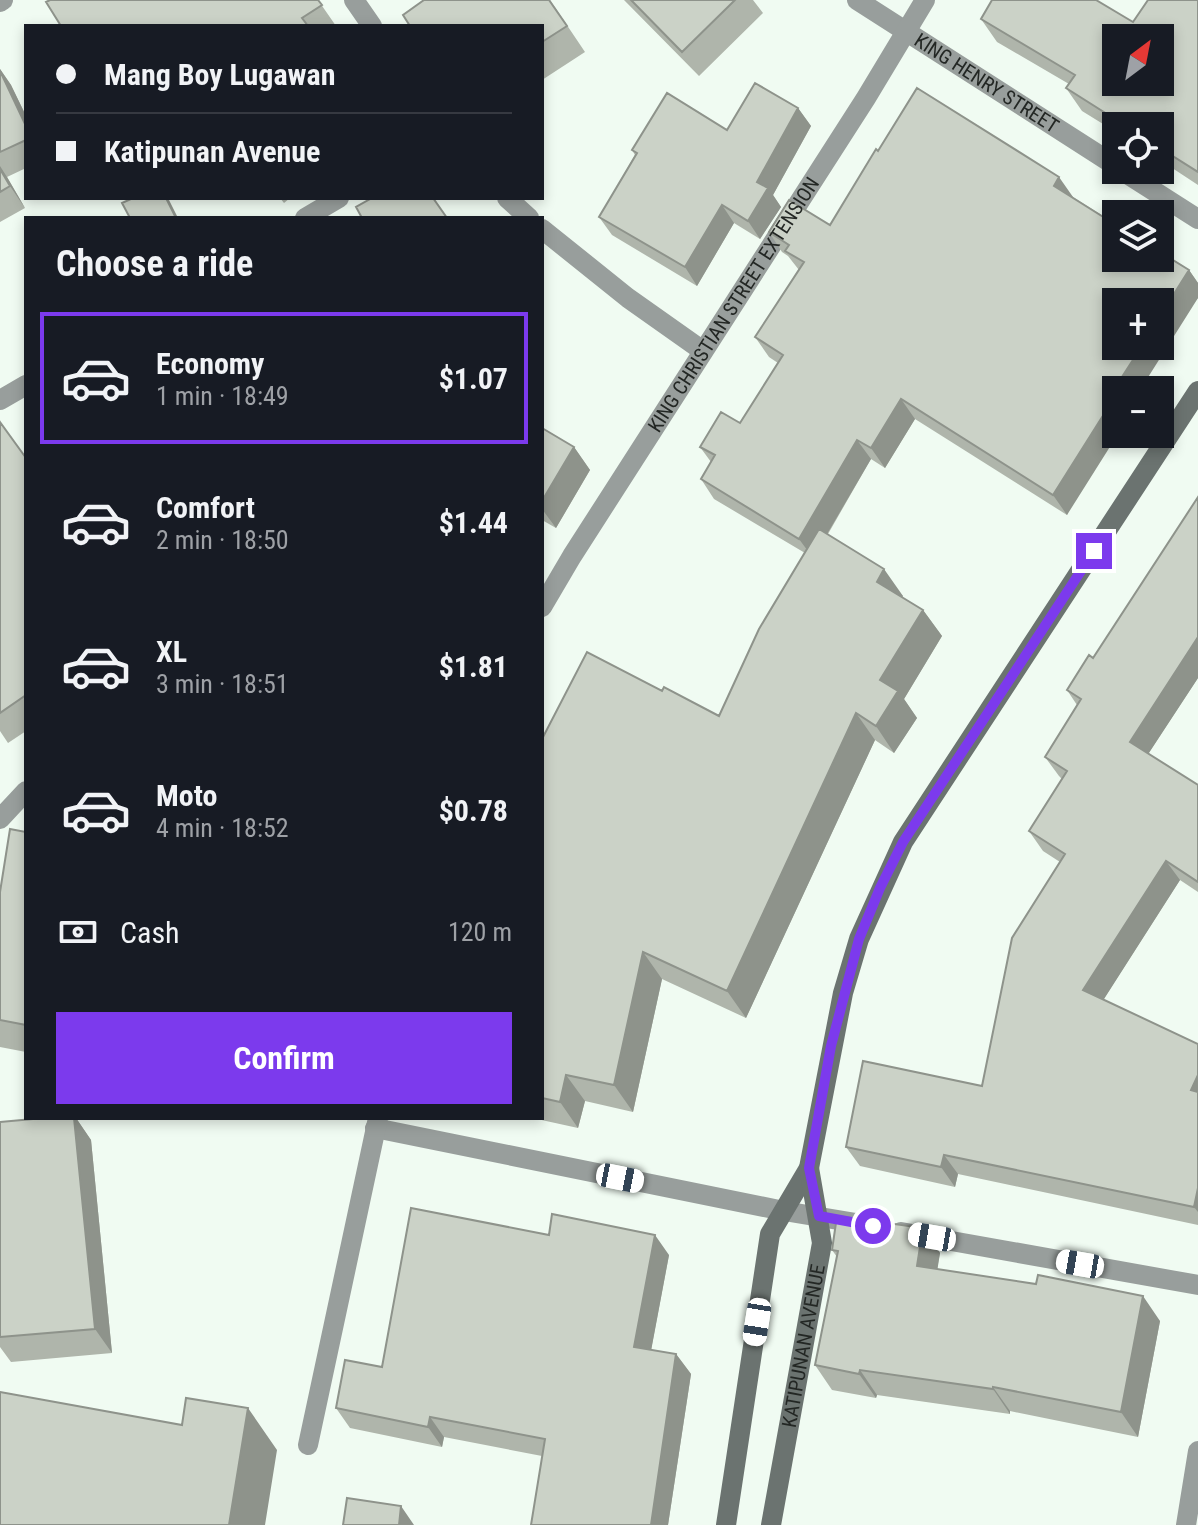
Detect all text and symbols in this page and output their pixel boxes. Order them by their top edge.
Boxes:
north arrow [1102,24,1174,96]
map controls [1102,24,1174,448]
street label: KING HENRY STREET [910,28,1063,138]
text: Mang Boy Lugawan [104,57,336,92]
button: locate [1102,112,1174,184]
text: Katipunan Avenue [104,134,320,169]
street label: KING CHRISTIAN STREET EXTENSION [643,172,824,437]
button: layers [1102,200,1174,272]
text: Choose a ride [56,243,253,285]
button: + [1102,288,1174,360]
icon: car [60,342,132,414]
text: Economy [156,346,264,381]
text: $1.07 [439,361,508,396]
button: − [1102,376,1174,448]
text: 1 min · 18:49 [156,381,289,411]
icon: car [60,486,132,558]
text: Comfort [156,490,255,525]
text: $1.44 [439,505,508,540]
text: 2 min · 18:50 [156,525,289,555]
route end [1076,533,1112,569]
icon: car [60,630,132,702]
text: XL [156,634,187,669]
text: $1.81 [439,649,508,684]
text: 3 min · 18:51 [156,669,289,699]
icon: car [60,774,132,846]
text: Moto [156,778,217,813]
text: $0.78 [439,793,508,828]
text: 4 min · 18:52 [156,813,289,843]
icon: cash [56,910,100,954]
text: Cash [120,915,180,950]
text: 120 m [448,917,512,947]
button: Confirm [56,1012,512,1104]
car [594,1162,646,1194]
route start [855,1208,891,1244]
car [906,1221,958,1253]
car [1054,1248,1106,1280]
street label: KATIPUNAN AVENUE [777,1262,830,1429]
car [741,1296,773,1348]

